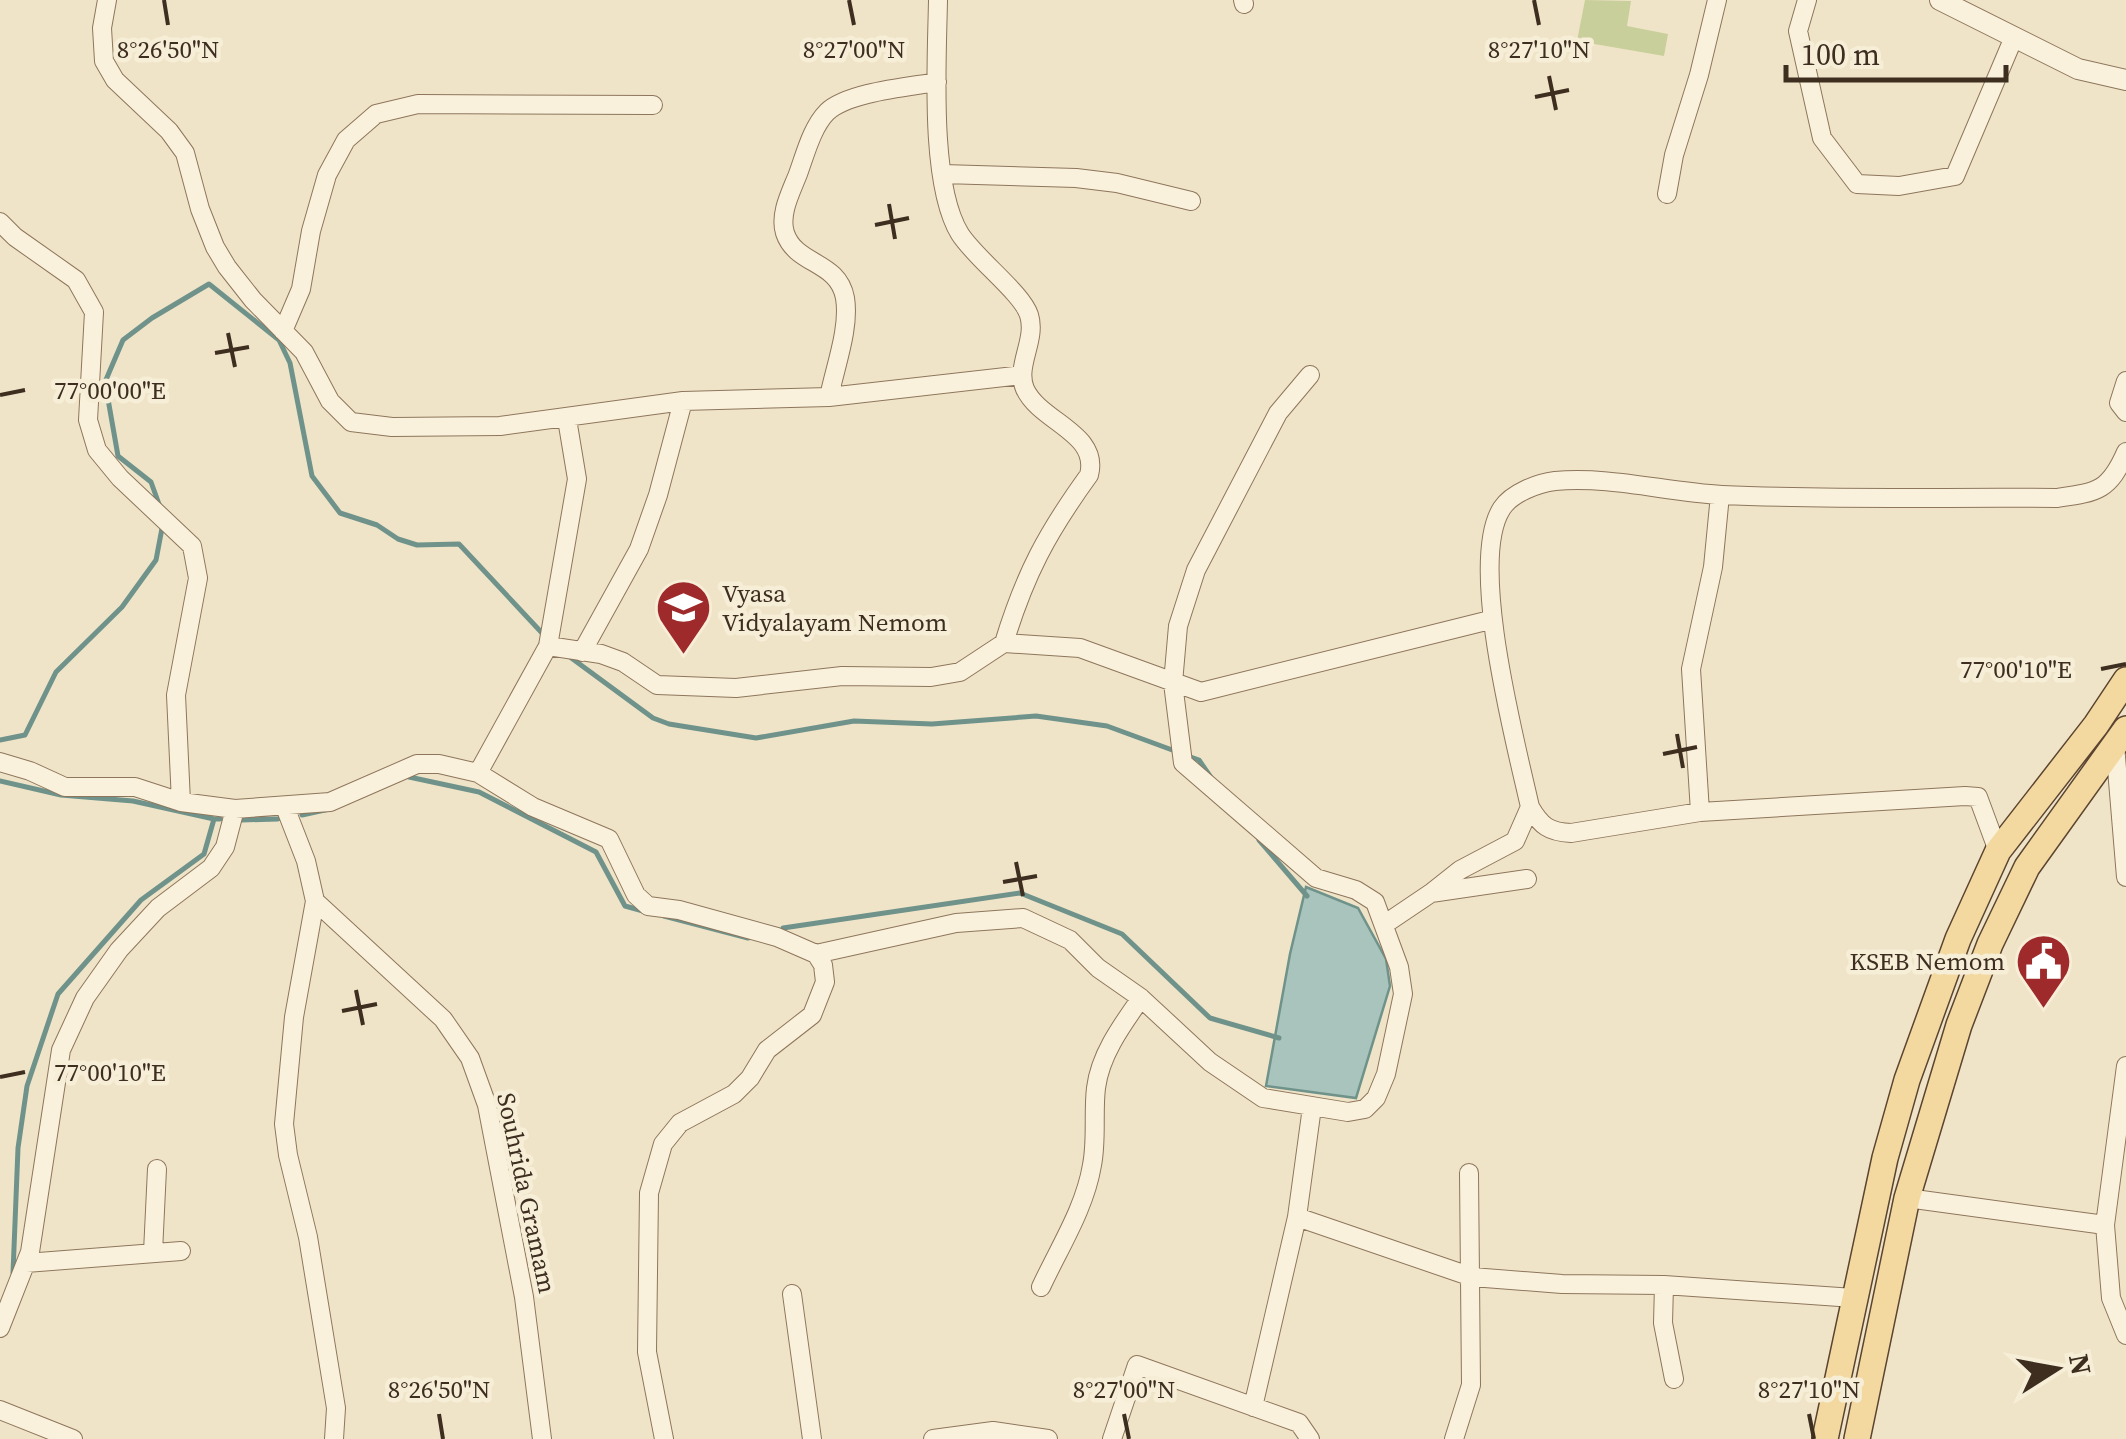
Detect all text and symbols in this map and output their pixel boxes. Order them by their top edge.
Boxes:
scale bar [1786,20,2006,82]
text: 8°26'50"N [117,32,219,66]
text: 8°27'00"N [803,32,905,66]
text: 8°27'10"N [1488,32,1590,66]
text: 100 m [1801,34,1880,75]
text: 77°00'00"E [54,373,166,407]
place label: Vyasa Vidyalayam Nemom [722,576,947,639]
school or university icon: Vyasa Vidyalayam Nemom [653,577,713,656]
text: 77°00'10"E [1960,652,2072,686]
public building icon: KSEB Nemom [2014,931,2074,1010]
place label: KSEB Nemom [1850,944,2005,978]
text: 77°00'10"E [54,1055,166,1089]
street label: Souhrida Gramam [489,1090,565,1296]
north arrow [2006,1319,2106,1419]
text: N [2060,1351,2101,1378]
text: 8°26'50"N [388,1372,490,1406]
text: 8°27'00"N [1073,1372,1175,1406]
text: 8°27'10"N [1758,1372,1860,1406]

